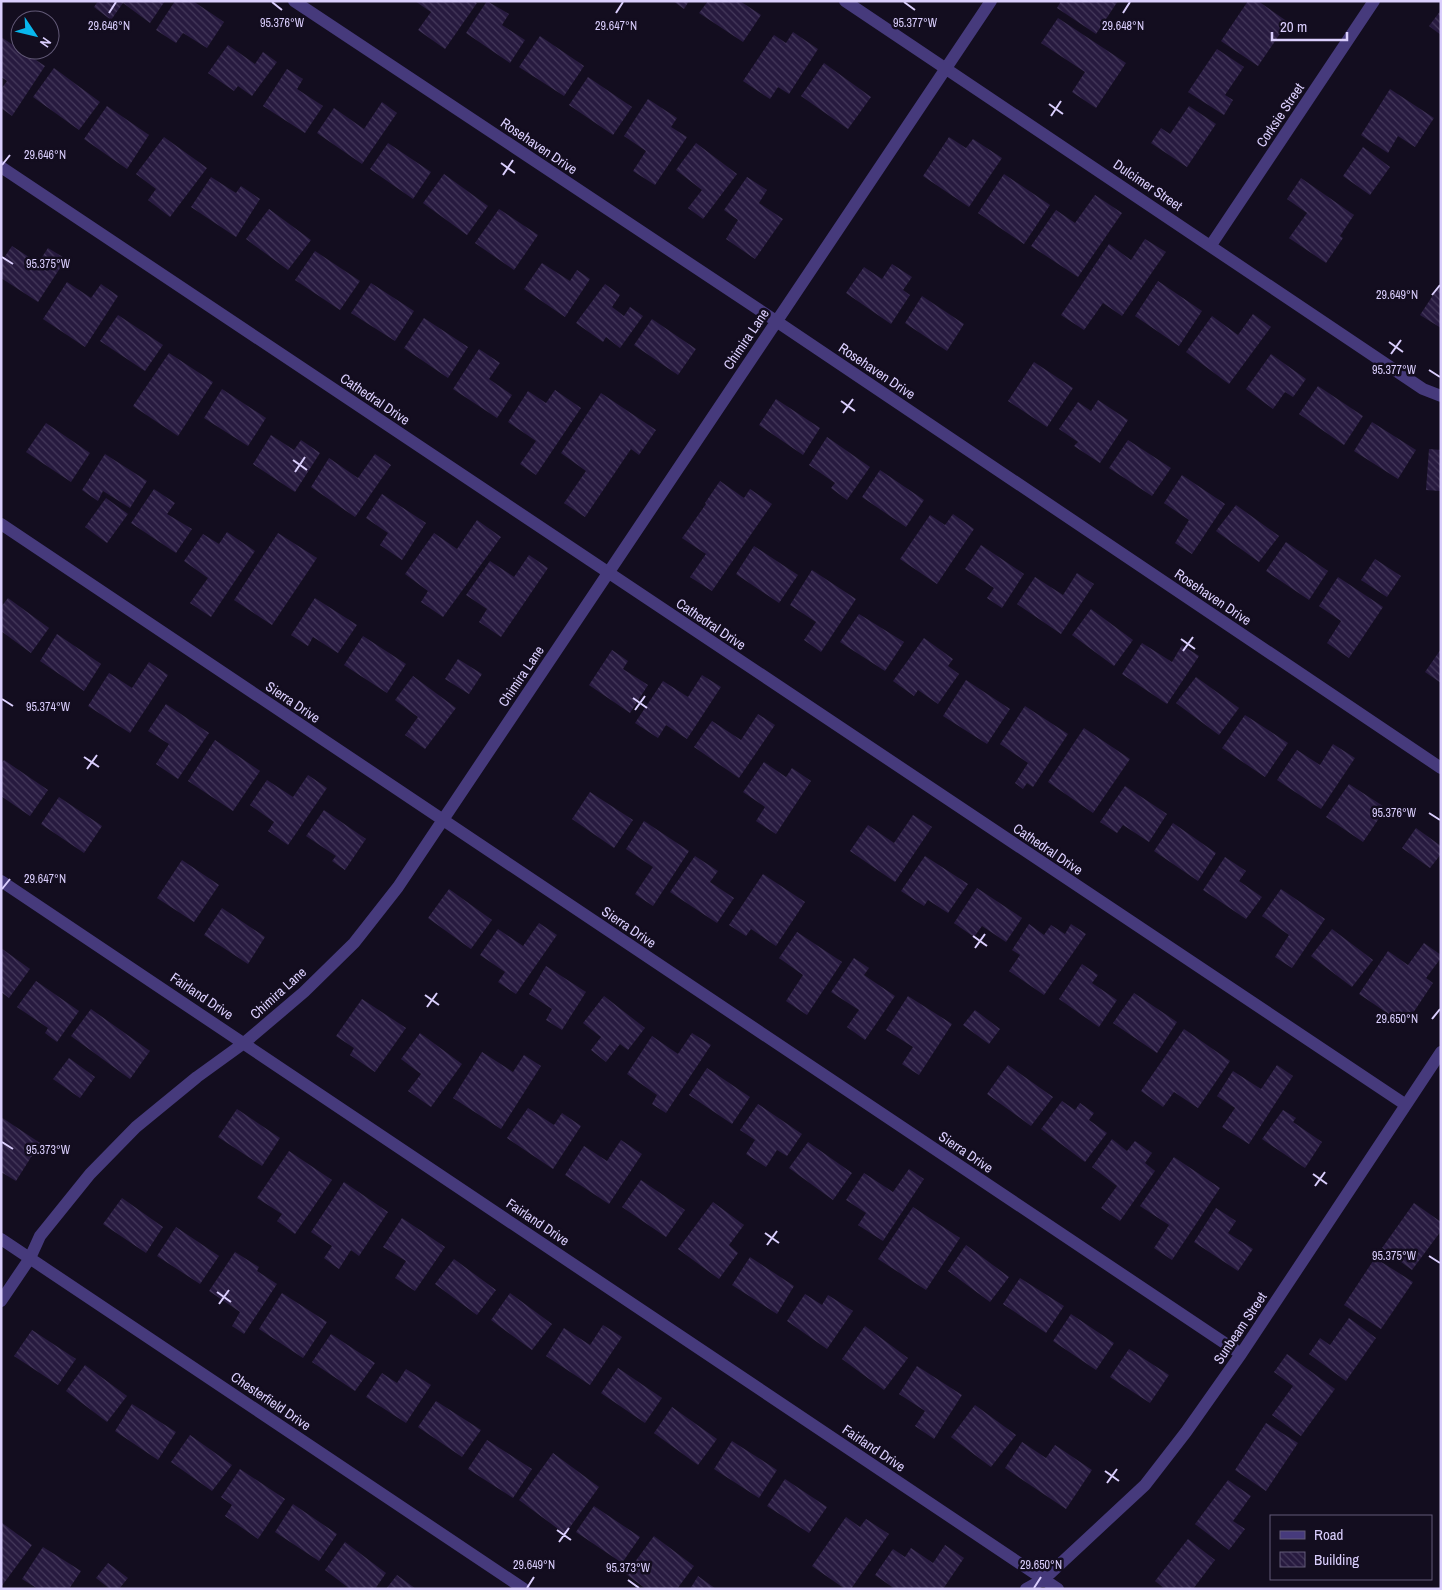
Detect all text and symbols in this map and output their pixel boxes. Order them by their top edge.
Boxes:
north arrow [10,10,60,60]
scale bar [1272,10,1347,42]
text: 95.376°W [260,15,305,31]
text: 95.377°W [893,15,938,31]
text: 20 m [1280,16,1307,37]
text: 29.646°N [88,18,130,34]
text: 29.647°N [595,18,637,34]
text: 29.648°N [1102,18,1144,34]
text: N [36,34,55,51]
street label: Corksie Street [1252,80,1308,150]
street label: Rosehaven Drive [497,114,581,178]
text: 29.646°N [24,147,66,163]
street label: Dulcimer Street [1110,155,1186,215]
text: 95.375°W [26,256,71,272]
text: 29.649°N [1376,287,1418,303]
street label: Chimira Lane [719,305,773,373]
street label: Rosehaven Drive [835,339,919,403]
text: 95.377°W [1372,362,1417,378]
street label: Cathedral Drive [337,369,413,429]
street label: Rosehaven Drive [1171,565,1255,629]
street label: Cathedral Drive [673,594,749,654]
street label: Chimira Lane [494,642,548,710]
street label: Sierra Drive [262,677,324,727]
text: 95.374°W [26,699,71,715]
text: 95.376°W [1372,805,1417,821]
street label: Cathedral Drive [1010,819,1086,879]
text: 29.647°N [24,871,66,887]
street label: Sierra Drive [598,902,660,952]
street label: Chimira Lane [246,963,310,1023]
street label: Fairland Drive [167,968,237,1024]
text: 29.650°N [1376,1011,1418,1027]
street label: Sierra Drive [935,1127,997,1177]
text: 95.373°W [26,1142,71,1158]
street label: Fairland Drive [503,1194,573,1250]
text: 95.375°W [1372,1248,1417,1264]
street label: Sunbeam Street [1209,1289,1271,1367]
street label: Chesterfield Drive [228,1368,314,1434]
street label: Fairland Drive [839,1420,909,1476]
legend [1270,1515,1432,1580]
text: Road [1314,1524,1343,1545]
text: Building [1314,1549,1359,1570]
text: 29.649°N [513,1557,555,1573]
text: 29.650°N [1020,1557,1062,1573]
text: 95.373°W [606,1560,651,1576]

